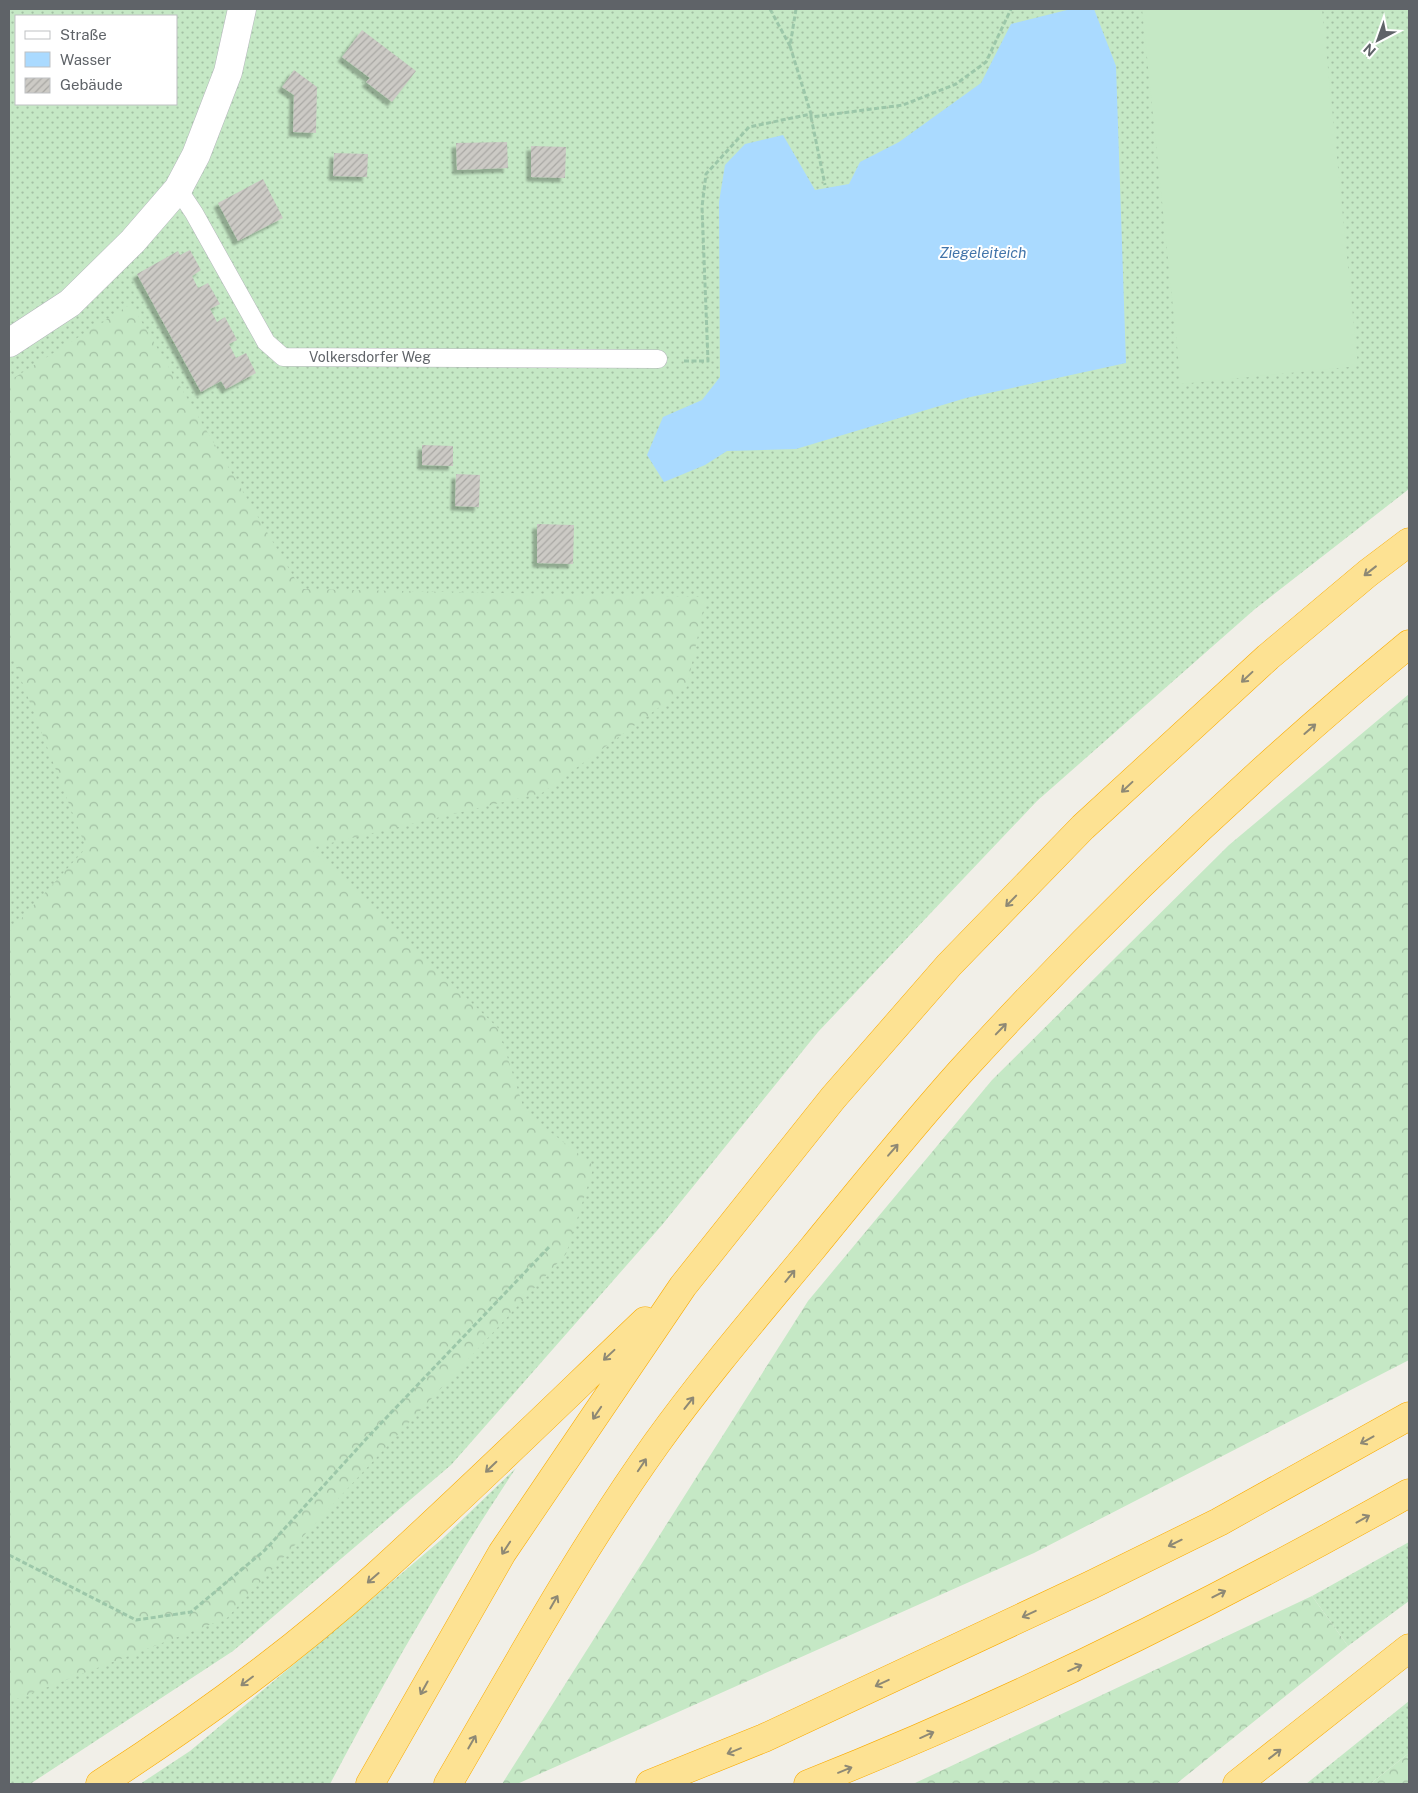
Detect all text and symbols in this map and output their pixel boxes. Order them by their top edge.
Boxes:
legend [15,15,178,105]
north arrow [1353,15,1403,65]
text: Straße [60,26,107,43]
text: N [1360,40,1379,59]
text: Wasser [60,51,112,68]
text: Gebäude [60,76,123,93]
water label: Ziegeleiteich [939,244,1027,261]
street label: Volkersdorfer Weg [309,349,431,365]
one-way arrow [1364,566,1377,577]
one-way arrow [1240,671,1253,683]
one-way arrow [1303,724,1316,735]
one-way arrow [1121,781,1134,793]
one-way arrow [1005,895,1017,907]
one-way arrow [995,1023,1007,1036]
one-way arrow [888,1144,899,1157]
one-way arrow [784,1270,795,1283]
one-way arrow [603,1349,616,1361]
one-way arrow [683,1397,694,1410]
one-way arrow [592,1406,602,1420]
one-way arrow [1359,1435,1374,1445]
one-way arrow [637,1458,647,1472]
one-way arrow [485,1461,497,1473]
one-way arrow [1356,1514,1371,1524]
one-way arrow [1168,1539,1183,1549]
one-way arrow [501,1541,511,1555]
one-way arrow [366,1573,379,1584]
one-way arrow [1212,1589,1227,1599]
one-way arrow [549,1595,559,1609]
one-way arrow [1022,1610,1037,1619]
one-way arrow [1067,1662,1082,1672]
one-way arrow [241,1675,254,1686]
one-way arrow [874,1679,889,1689]
one-way arrow [418,1680,428,1695]
one-way arrow [919,1729,934,1739]
one-way arrow [468,1736,478,1750]
one-way arrow [727,1746,742,1756]
one-way arrow [1268,1749,1282,1759]
one-way arrow [837,1764,852,1774]

